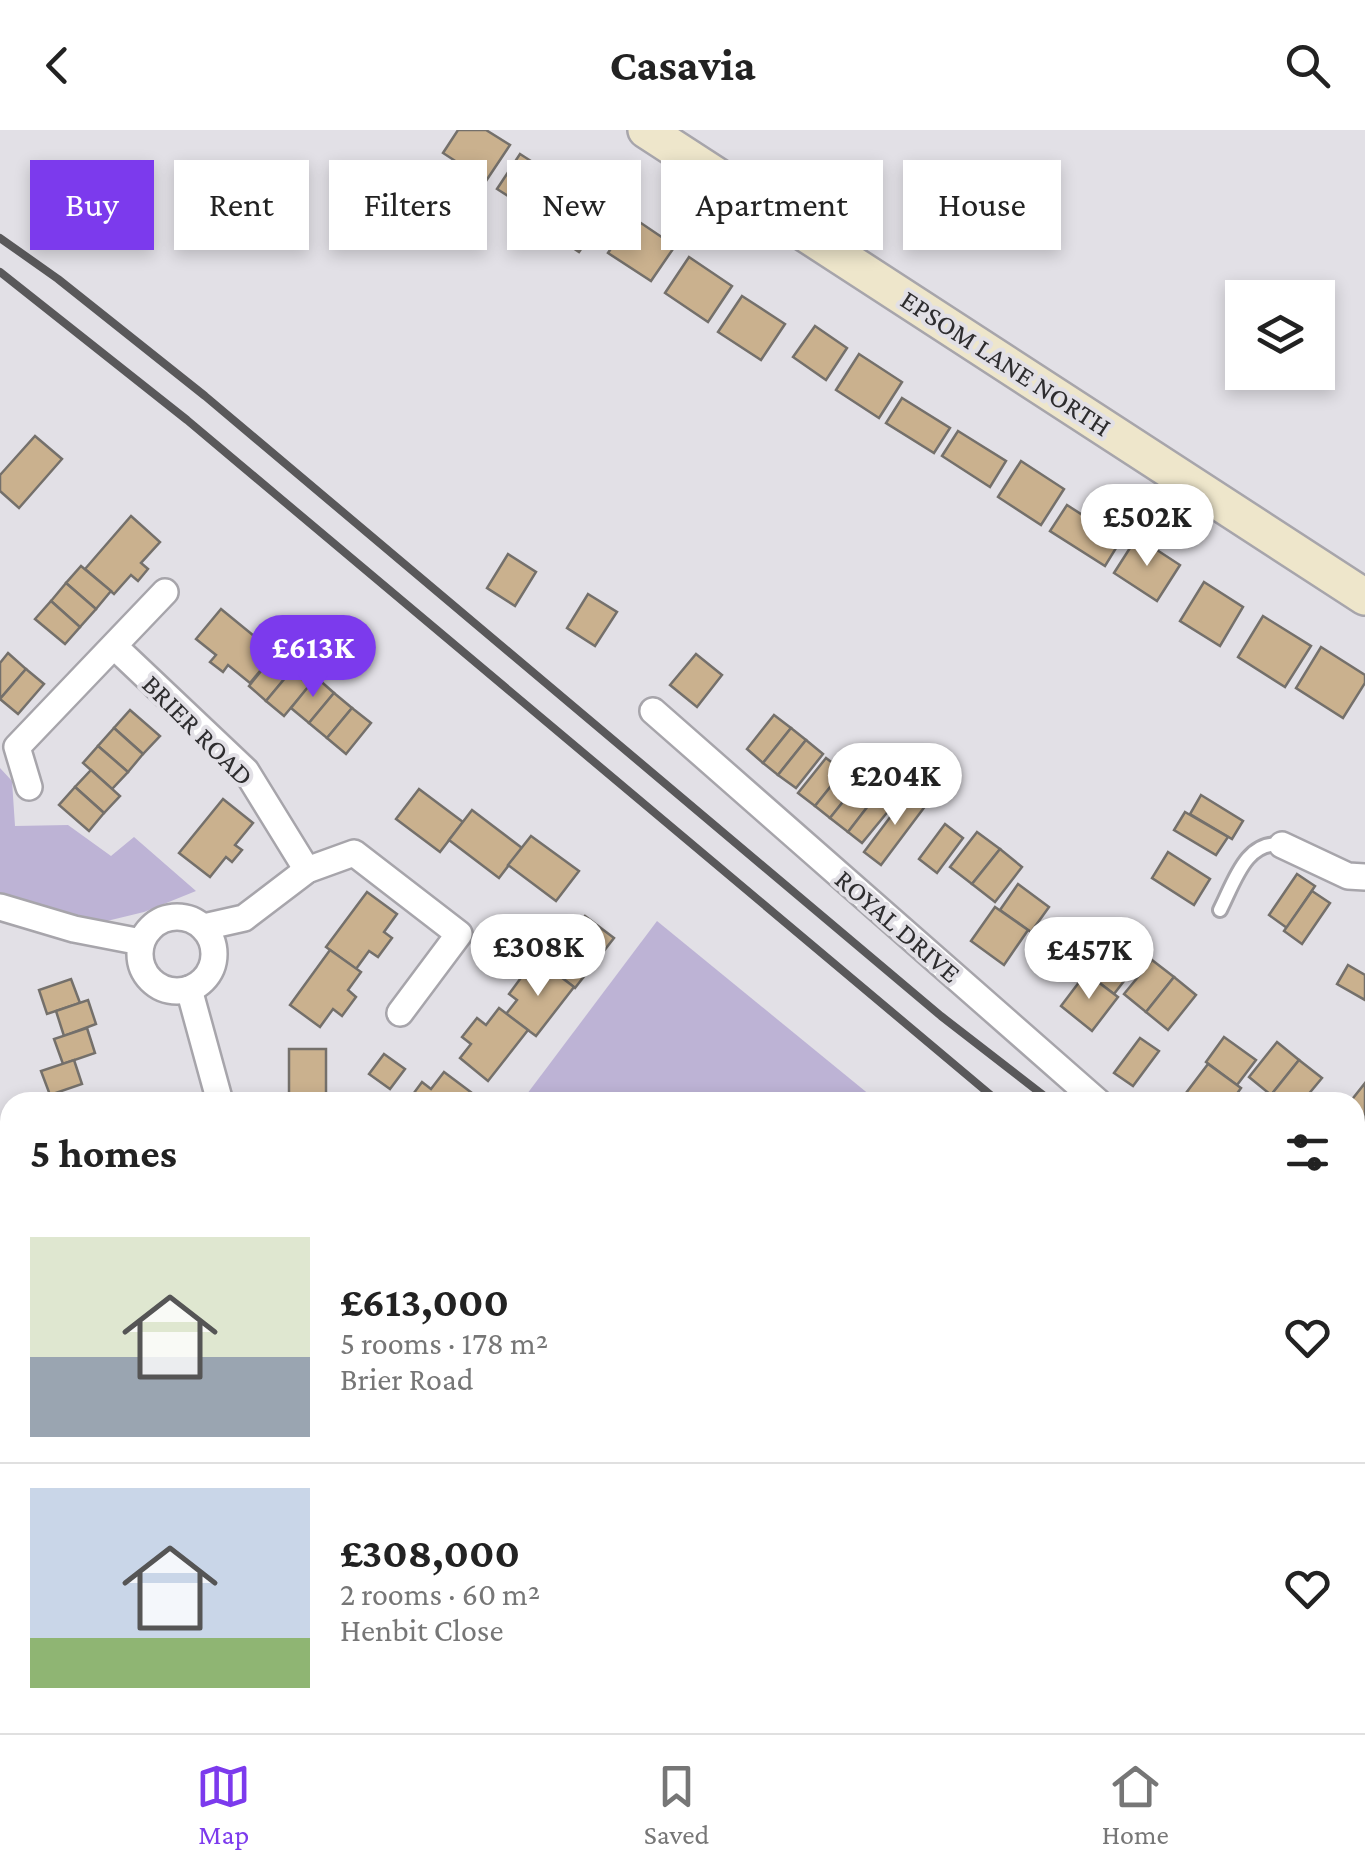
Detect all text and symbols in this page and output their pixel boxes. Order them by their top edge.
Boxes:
icon: back [30,38,85,93]
icon: search [1280,38,1335,93]
text: Casavia [609,40,756,90]
chip: Buy [30,160,154,250]
chip: Rent [174,160,309,250]
chip: Filters [329,160,487,250]
chip: New [507,160,641,250]
chip: Apartment [661,160,883,250]
chip: House [903,160,1061,250]
map controls [1225,280,1335,390]
button: layers [1225,280,1335,390]
street label: EPSOM LANE NORTH [895,284,1117,442]
pin: £502K [1077,484,1217,569]
text: £502K [1103,498,1191,534]
pin: £613K [243,615,383,700]
text: £613K [272,629,354,665]
street label: BRIER ROAD [136,668,260,792]
pin: £204K [825,743,965,828]
text: £204K [850,757,940,793]
street label: ROYAL DRIVE [829,863,967,989]
pin: £308K [468,914,608,999]
pin: £457K [1019,917,1159,1002]
text: £308K [493,928,583,964]
text: £457K [1047,931,1131,967]
icon: filters [1280,1125,1335,1180]
text: 5 homes [30,1129,177,1176]
icon: home [110,1277,230,1397]
text: £613,000 [340,1278,509,1325]
icon: heart [1280,1310,1335,1365]
text: 5 rooms · 178 m² [340,1325,548,1361]
text: Brier Road [340,1361,474,1397]
icon: home [110,1528,230,1648]
text: £308,000 [340,1529,520,1576]
icon: heart [1280,1561,1335,1616]
text: 2 rooms · 60 m² [340,1576,540,1612]
text: Henbit Close [340,1612,503,1648]
tab: Map [196,1759,251,1850]
tab: Saved [644,1759,709,1850]
tab: Home [1102,1759,1169,1850]

